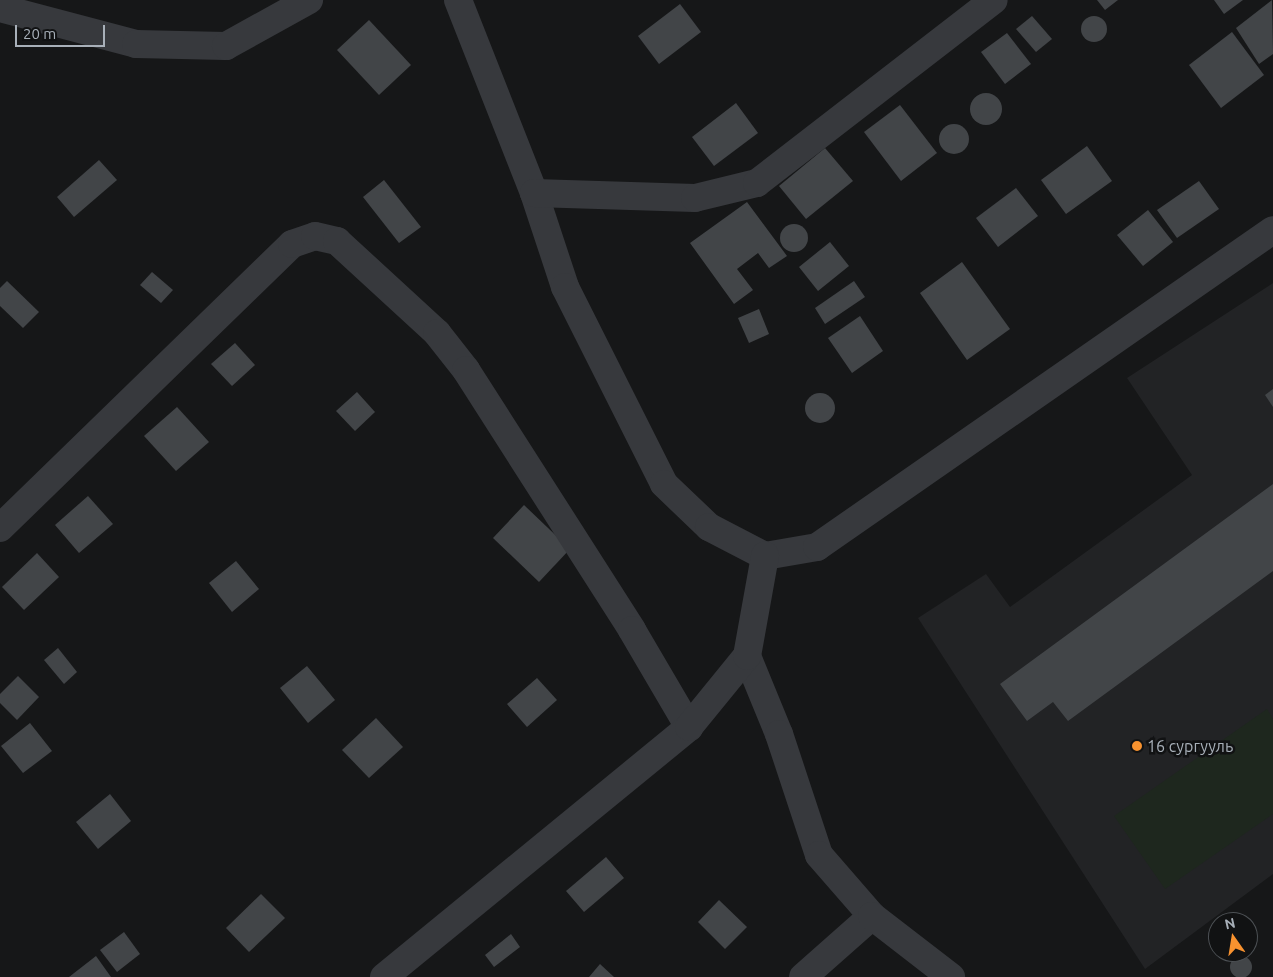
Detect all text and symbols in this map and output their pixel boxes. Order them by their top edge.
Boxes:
scale bar [18,15,108,47]
text: 20 m [23,25,56,42]
place label: 16 сургууль [1147,736,1233,756]
marker: 16 сургууль [1131,740,1143,752]
north arrow [1208,912,1258,962]
text: N [1223,914,1237,932]

